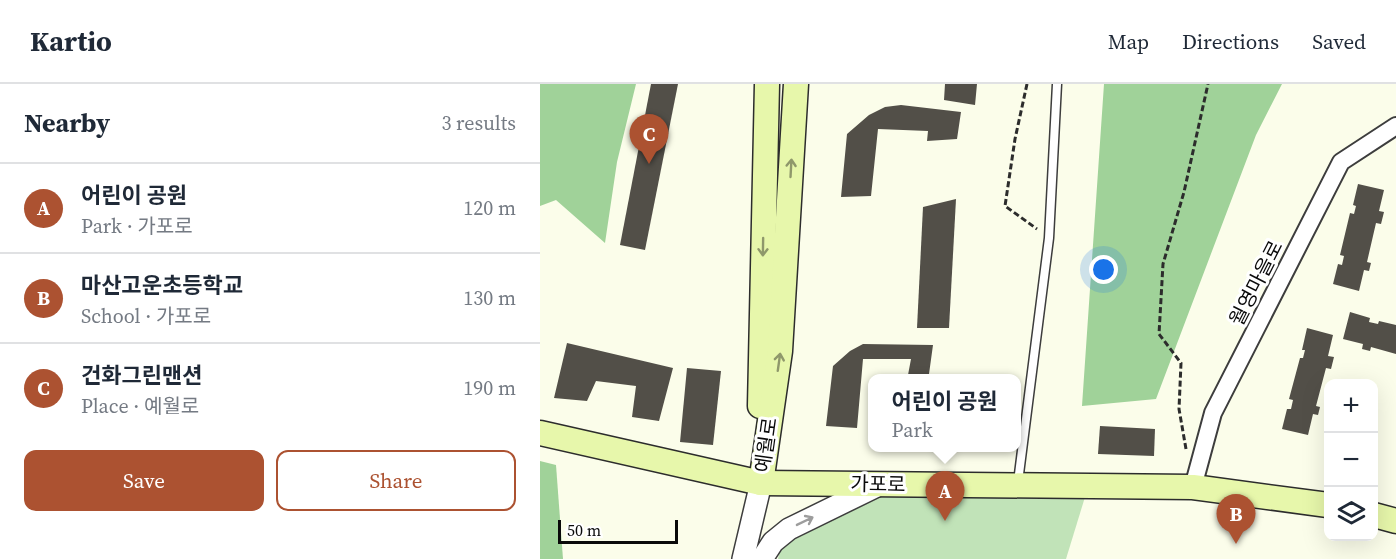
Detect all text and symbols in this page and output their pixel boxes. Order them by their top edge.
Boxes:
text: Kartio [30,22,112,60]
text: Map [1108,27,1149,56]
text: Directions [1182,27,1279,56]
text: Saved [1312,27,1366,56]
text: Nearby [24,105,110,141]
text: 3 results [441,109,516,137]
pin: C [630,115,668,164]
one-way arrow [785,158,796,178]
text: 어린이 공원 [81,180,187,210]
text: A [37,194,50,222]
text: 120 m [463,194,516,222]
text: Park · 가포로 [81,212,193,240]
street label: 월영마을로 [1223,236,1289,330]
one-way arrow [757,237,769,257]
your location [1089,255,1118,284]
text: 마산고운초등학교 [81,270,243,300]
text: B [37,284,50,312]
text: 130 m [463,284,516,312]
text: School · 가포로 [81,302,211,330]
one-way arrow [773,353,784,373]
text: 건화그린맨션 [81,360,202,390]
text: C [37,374,50,402]
text: 190 m [463,374,516,402]
popup [868,374,1021,452]
map controls [1324,379,1378,541]
button: + [1324,379,1378,433]
text: 어린이 공원 [892,386,997,416]
text: Place · 예월로 [81,392,199,420]
street label: 예월로 [748,416,784,474]
text: Park [892,416,933,444]
button: − [1324,433,1378,487]
button: Save [24,450,264,511]
button: Share [276,450,516,511]
street label: 가포로 [850,470,906,498]
pin: A [926,472,964,521]
button: layers [1324,487,1378,541]
pin: B [1216,494,1256,544]
one-way arrow [795,515,813,527]
scale bar [558,517,678,544]
text: 50 m [567,519,601,541]

